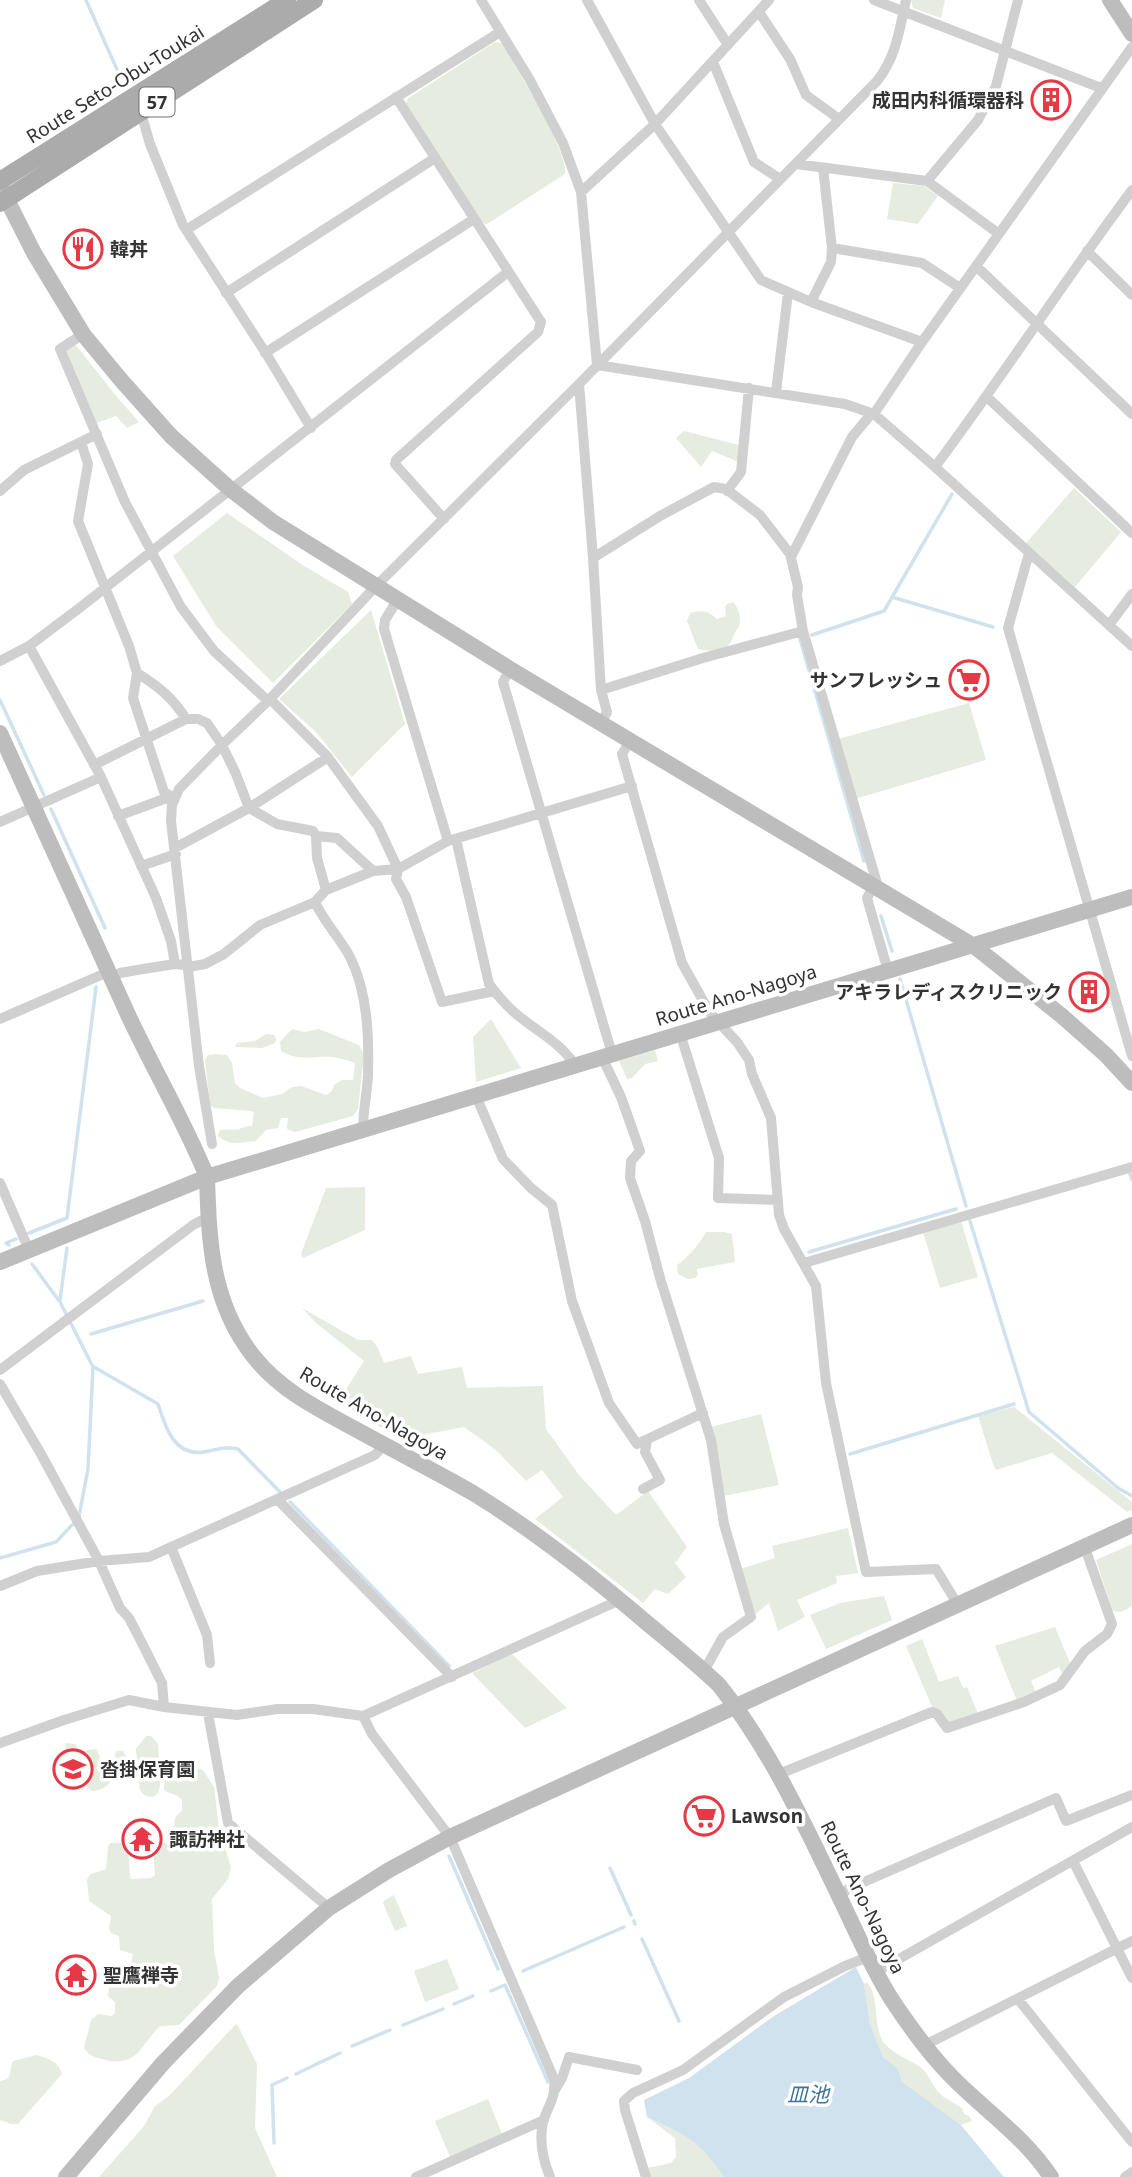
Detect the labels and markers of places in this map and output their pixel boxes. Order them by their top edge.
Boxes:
building icon: 成田内科循環器科 [1030,79,1072,121]
place label: 成田内科循環器科 [872,87,1024,113]
restaurant icon: 韓丼 [62,228,104,270]
place label: 韓丼 [110,236,148,262]
supermarket icon: サンフレッシュ [948,659,990,701]
place label: サンフレッシュ [810,667,942,693]
building icon: アキラレディスクリニック [1068,971,1110,1013]
place label: アキラレディスクリニック [835,979,1062,1005]
school or university icon: 沓掛保育園 [52,1748,94,1790]
place label: 沓掛保育園 [100,1756,195,1782]
supermarket icon: Lawson [683,1795,725,1837]
place label: Lawson [731,1803,803,1829]
temple icon: 諏訪神社 [121,1818,163,1860]
place label: 諏訪神社 [169,1826,245,1852]
temple icon: 聖鷹禅寺 [55,1954,97,1996]
place label: 聖鷹禅寺 [103,1962,179,1988]

